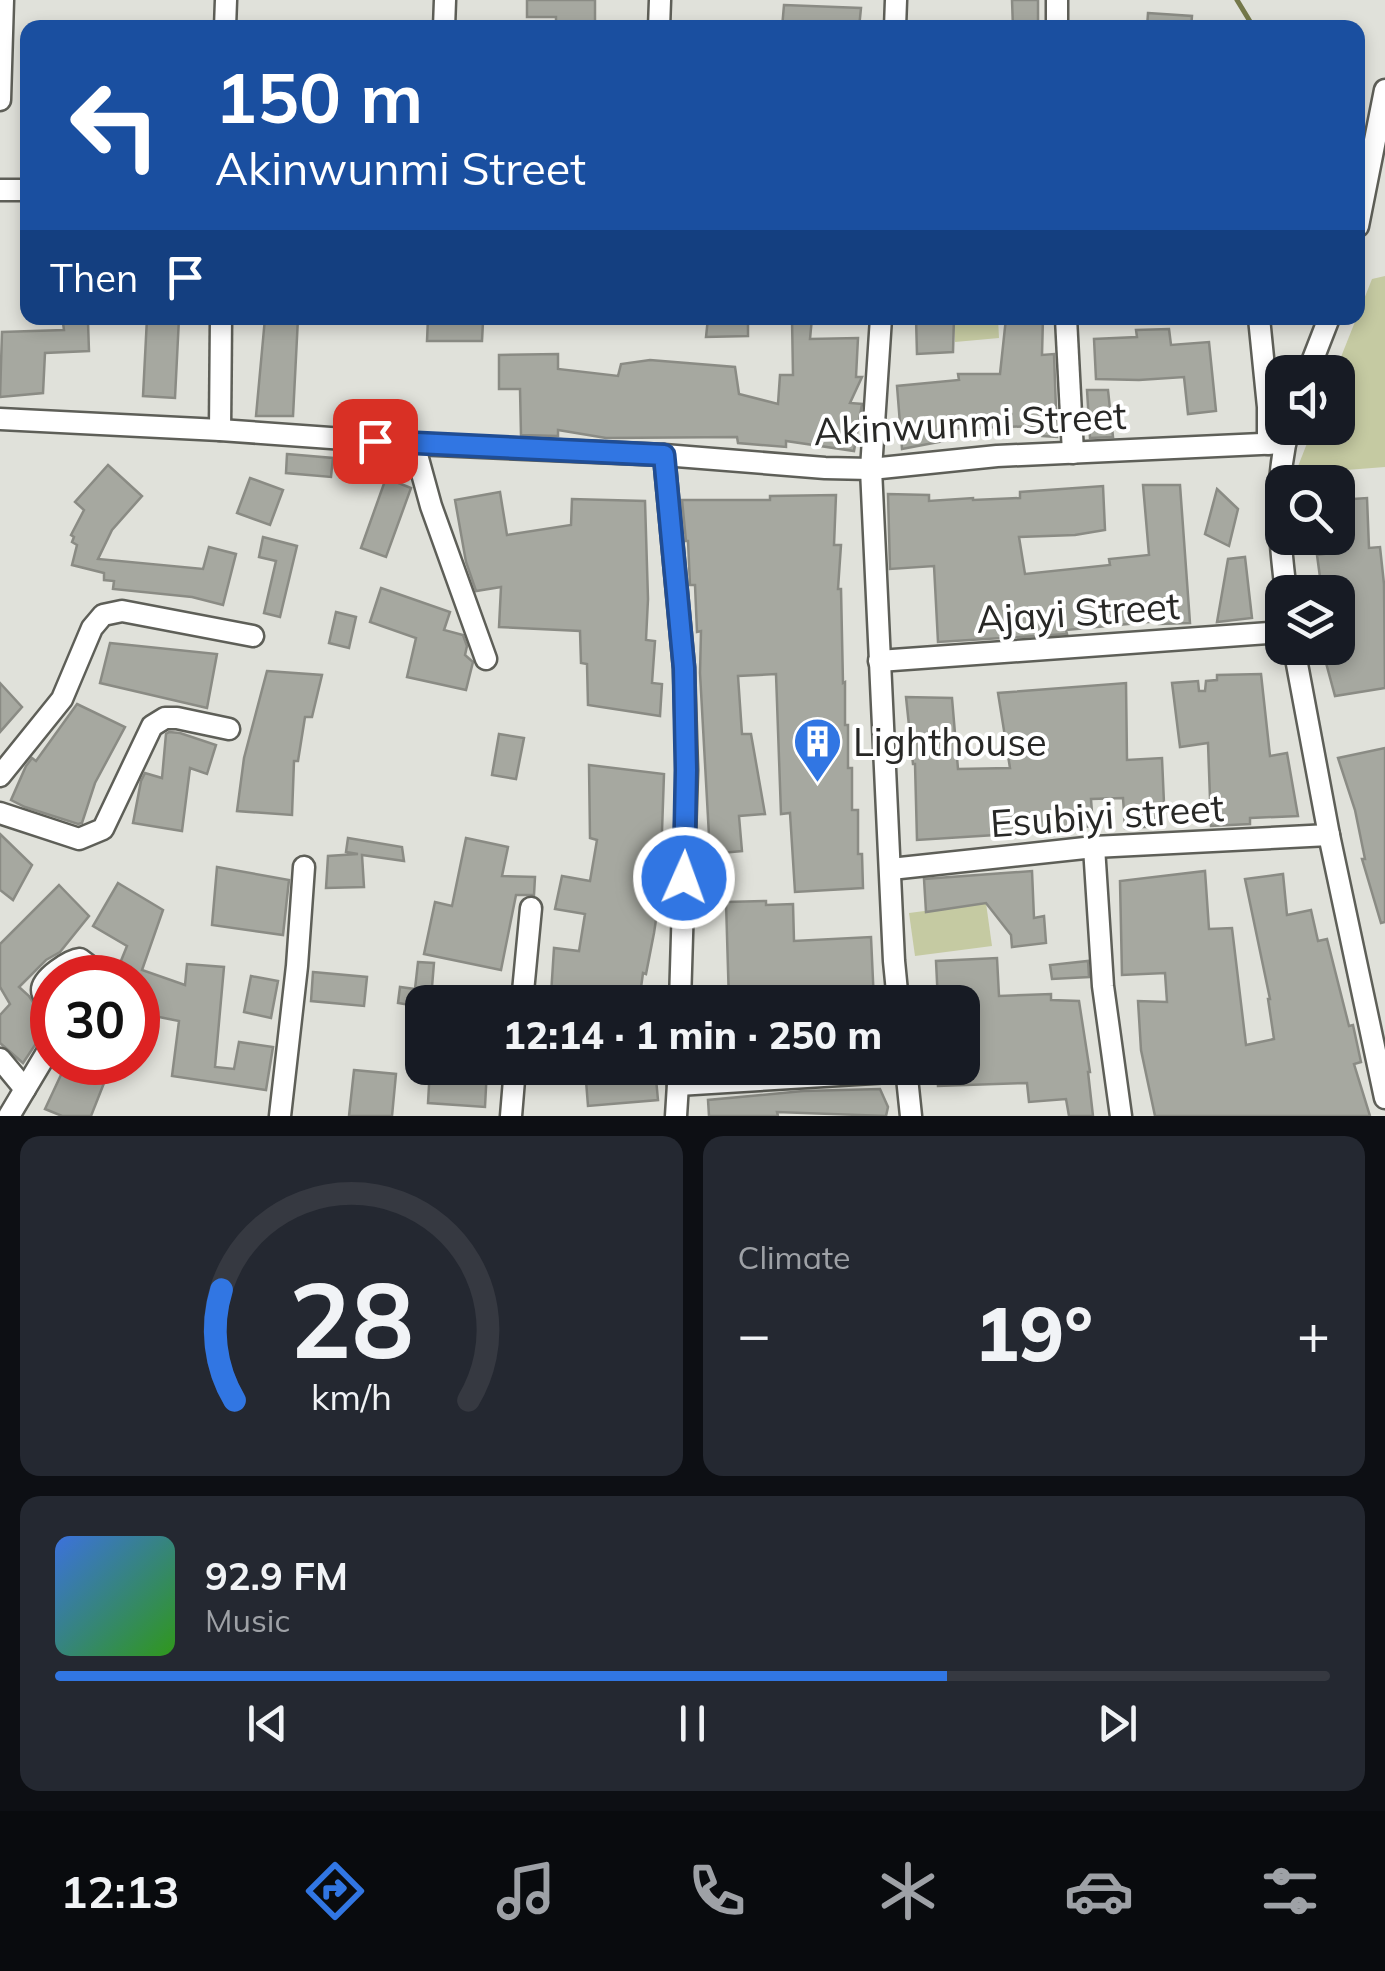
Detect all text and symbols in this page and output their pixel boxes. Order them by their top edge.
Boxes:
text: 150 m [215,53,423,141]
icon: left [50,60,180,190]
text: Akinwunmi Street [215,140,586,196]
icon: arrive [158,250,213,305]
text: Then [50,254,138,302]
map controls [1265,355,1355,665]
button: sound [1265,355,1355,445]
street label: Akinwunmi Street [812,391,1128,455]
pin [333,399,418,484]
icon: arrive [348,414,403,469]
button: search [1265,465,1355,555]
button: layers [1265,575,1355,665]
street label: Ajayi Street [975,581,1181,643]
building icon: Lighthouse [792,716,844,784]
place label: Lighthouse [853,718,1047,766]
street label: Esubiyi street [989,783,1225,847]
position arrow [632,826,736,930]
speed limit sign: 30 [30,955,160,1085]
text: 12:14 · 1 min · 250 m [503,1011,882,1059]
text: Climate [738,1237,850,1277]
text: 28 [289,1253,414,1384]
text: 19° [974,1286,1093,1380]
text: − [738,1299,771,1368]
text: + [1297,1299,1330,1368]
text: km/h [311,1374,392,1419]
text: 92.9 FM [205,1552,348,1600]
text: Music [205,1600,290,1640]
icon: previous [240,1696,295,1751]
icon: pause [665,1696,720,1751]
icon: next [1090,1696,1145,1751]
icon: directions [300,1856,370,1926]
icon: music [491,1856,561,1926]
icon: phone [682,1856,752,1926]
icon: climate [873,1856,943,1926]
icon: car [1064,1856,1134,1926]
icon: filters [1255,1856,1325,1926]
text: 12:13 [60,1863,180,1919]

